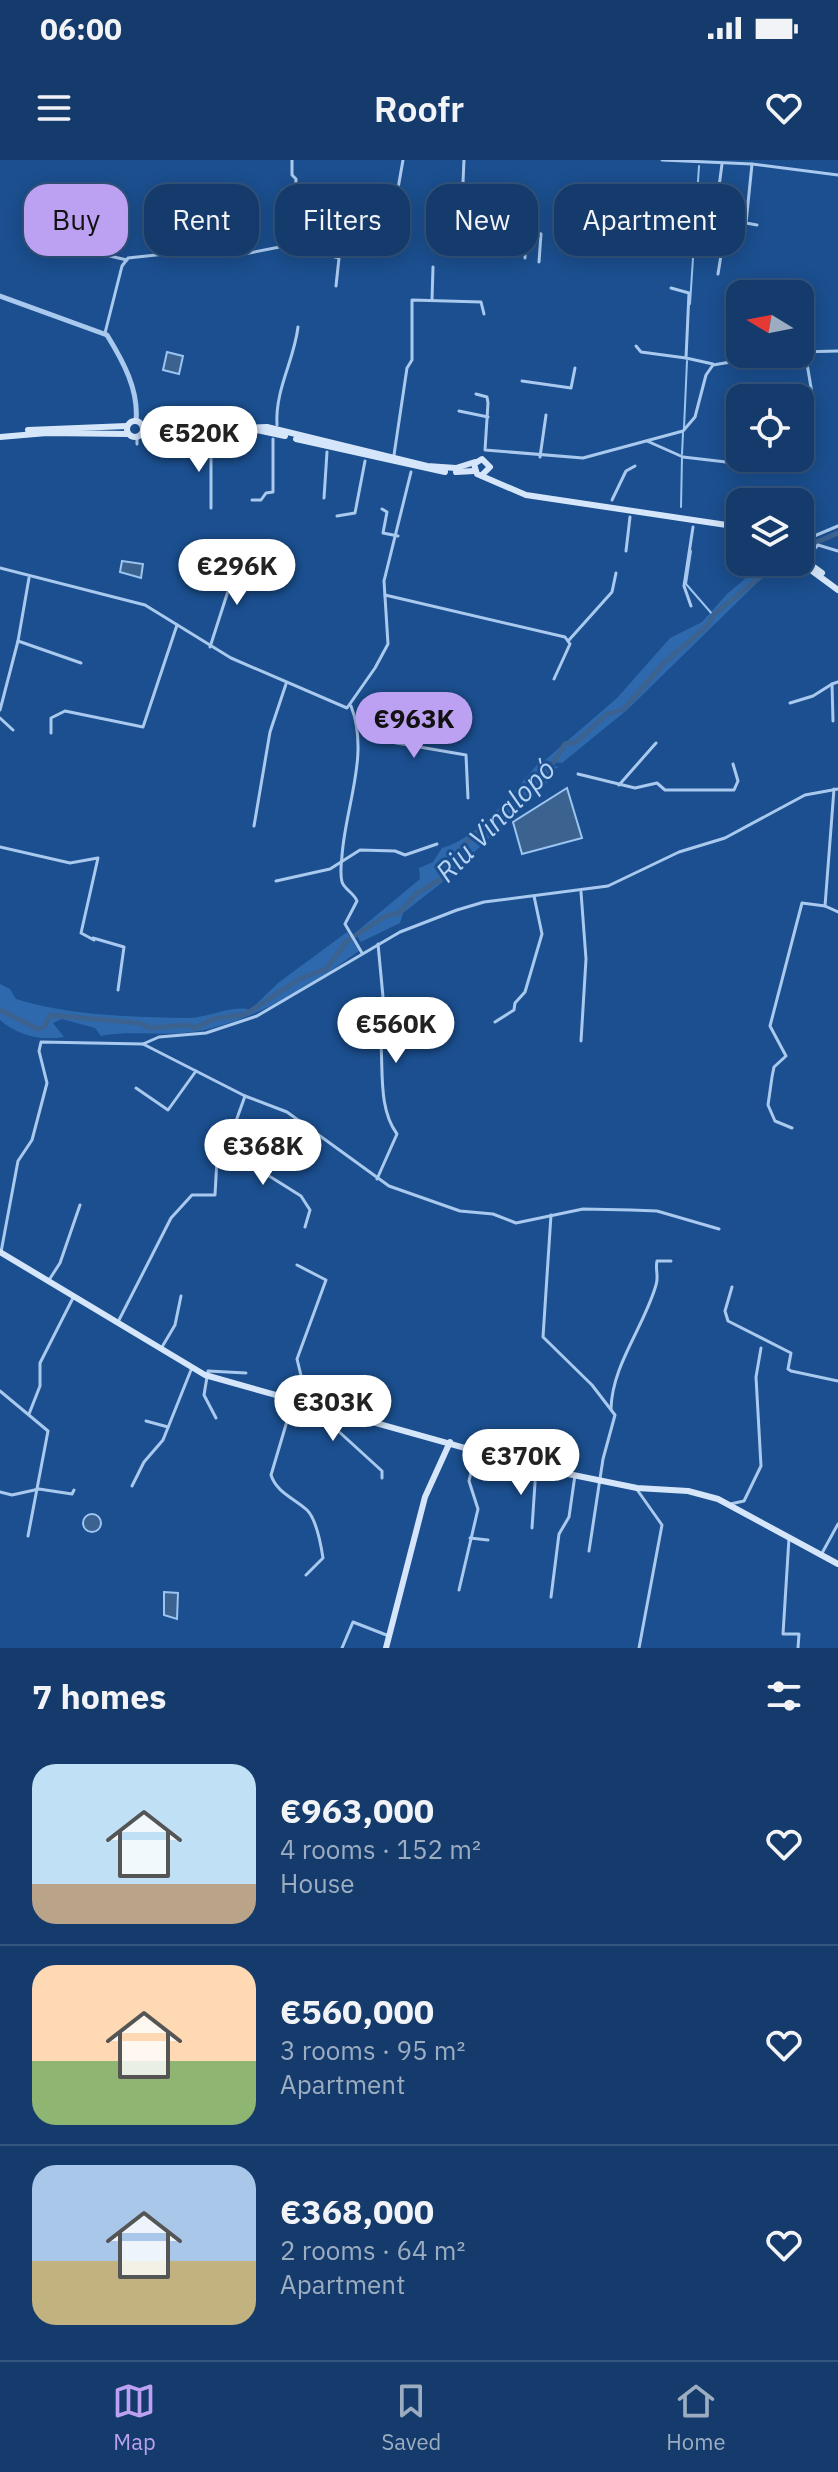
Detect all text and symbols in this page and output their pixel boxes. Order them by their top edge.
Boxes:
text: 06:00 [40,9,122,48]
text: Roofr [374,85,464,132]
icon: menu [32,86,76,130]
icon: heart [762,86,806,130]
chip: Buy [24,184,128,256]
chip: Rent [144,184,259,256]
chip: Filters [275,184,410,256]
chip: New [426,184,538,256]
chip: Apartment [554,184,745,256]
north arrow [726,280,814,368]
map controls [726,280,814,576]
button: locate [726,384,814,472]
pin: €520K [143,406,255,474]
text: €520K [158,415,240,449]
button: layers [726,488,814,576]
pin: €296K [181,539,293,607]
text: €296K [196,548,278,582]
pin: €963K [358,692,470,760]
text: €963K [373,701,455,735]
water label: Riu Vinalopó [427,750,563,890]
pin: €560K [340,997,452,1065]
text: €560K [355,1006,437,1040]
pin: €368K [207,1119,319,1187]
text: €368K [222,1128,304,1162]
pin: €303K [277,1375,389,1443]
text: €303K [292,1384,374,1418]
pin: €370K [465,1429,577,1497]
text: €370K [480,1438,562,1472]
text: 7 homes [32,1674,167,1718]
icon: filters [762,1674,806,1718]
text: €963,000 [280,1788,434,1832]
icon: home [96,1796,192,1892]
icon: heart [762,1822,806,1866]
text: 4 rooms · 152 m² [280,1832,481,1866]
text: House [280,1866,355,1900]
text: €560,000 [280,1989,434,2033]
icon: home [96,1997,192,2093]
icon: heart [762,2023,806,2067]
text: 3 rooms · 95 m² [280,2033,465,2067]
text: Apartment [280,2067,405,2101]
text: €368,000 [280,2189,434,2233]
icon: home [96,2197,192,2293]
icon: heart [762,2223,806,2267]
text: 2 rooms · 64 m² [280,2233,465,2267]
text: Apartment [280,2267,405,2301]
tab: Map [112,2379,156,2456]
tab: Saved [381,2379,441,2456]
tab: Home [666,2379,725,2456]

